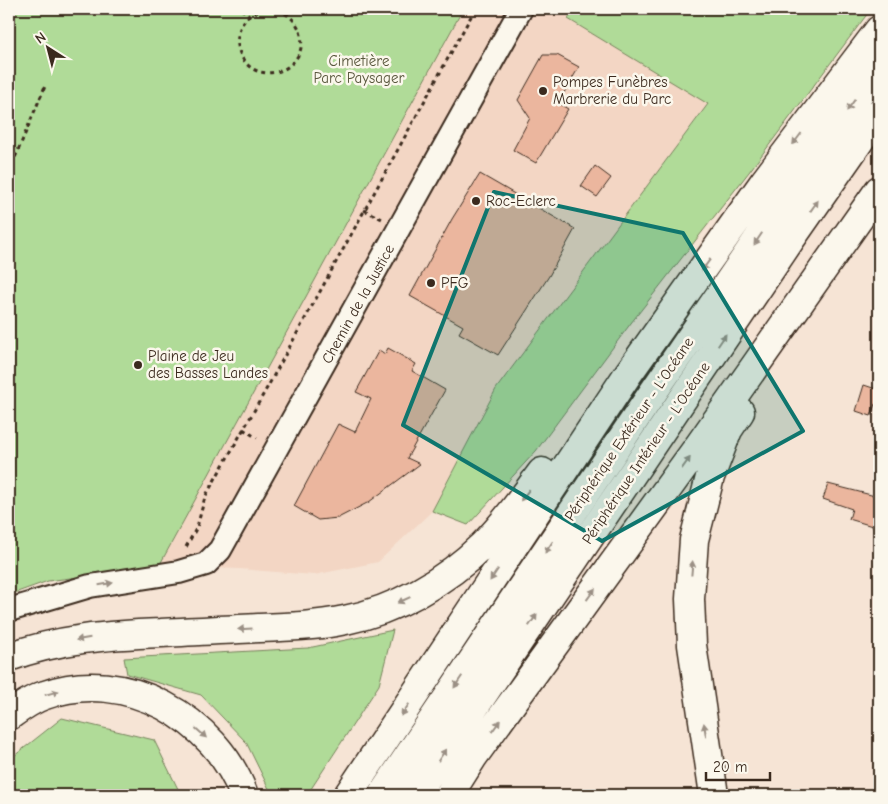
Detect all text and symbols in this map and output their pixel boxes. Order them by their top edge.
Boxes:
north arrow [22,22,72,72]
text: N [32,28,49,47]
park label: Cimetière Parc Paysager [314,52,404,87]
place label: Pompes Funèbres Marbrerie du Parc [553,73,671,108]
marker: Pompes Funèbres Marbrerie du Parc [537,85,549,97]
one-way arrow [846,98,856,112]
one-way arrow [792,132,802,146]
place label: Roc-Eclerc [486,192,556,210]
marker: Roc-Eclerc [470,195,482,207]
one-way arrow [809,200,819,213]
one-way arrow [753,232,763,245]
street label: Chemin de la Justice [318,241,398,367]
one-way arrow [701,258,711,272]
place label: PFG [441,274,469,292]
marker: PFG [425,277,437,289]
street label: Périphérique Extérieur - L’Océane [561,333,698,524]
one-way arrow [717,334,727,347]
place label: Plaine de Jeu des Basses Landes [148,347,268,382]
street label: Périphérique Intérieur - L’Océane [578,358,714,547]
marker: Plaine de Jeu des Basses Landes [132,359,144,371]
one-way arrow [681,456,691,470]
one-way arrow [520,488,530,502]
one-way arrow [544,540,554,554]
one-way arrow [688,560,696,576]
one-way arrow [490,568,499,581]
one-way arrow [99,579,115,587]
one-way arrow [586,588,596,601]
one-way arrow [397,596,411,604]
one-way arrow [528,613,538,627]
one-way arrow [237,625,253,633]
one-way arrow [75,635,91,643]
one-way arrow [453,675,463,688]
one-way arrow [44,689,59,697]
one-way arrow [400,703,409,717]
one-way arrow [491,719,501,733]
one-way arrow [700,721,708,737]
one-way arrow [195,727,207,739]
one-way arrow [437,748,447,762]
scale bar [706,749,769,781]
text: 20 m [713,758,747,776]

